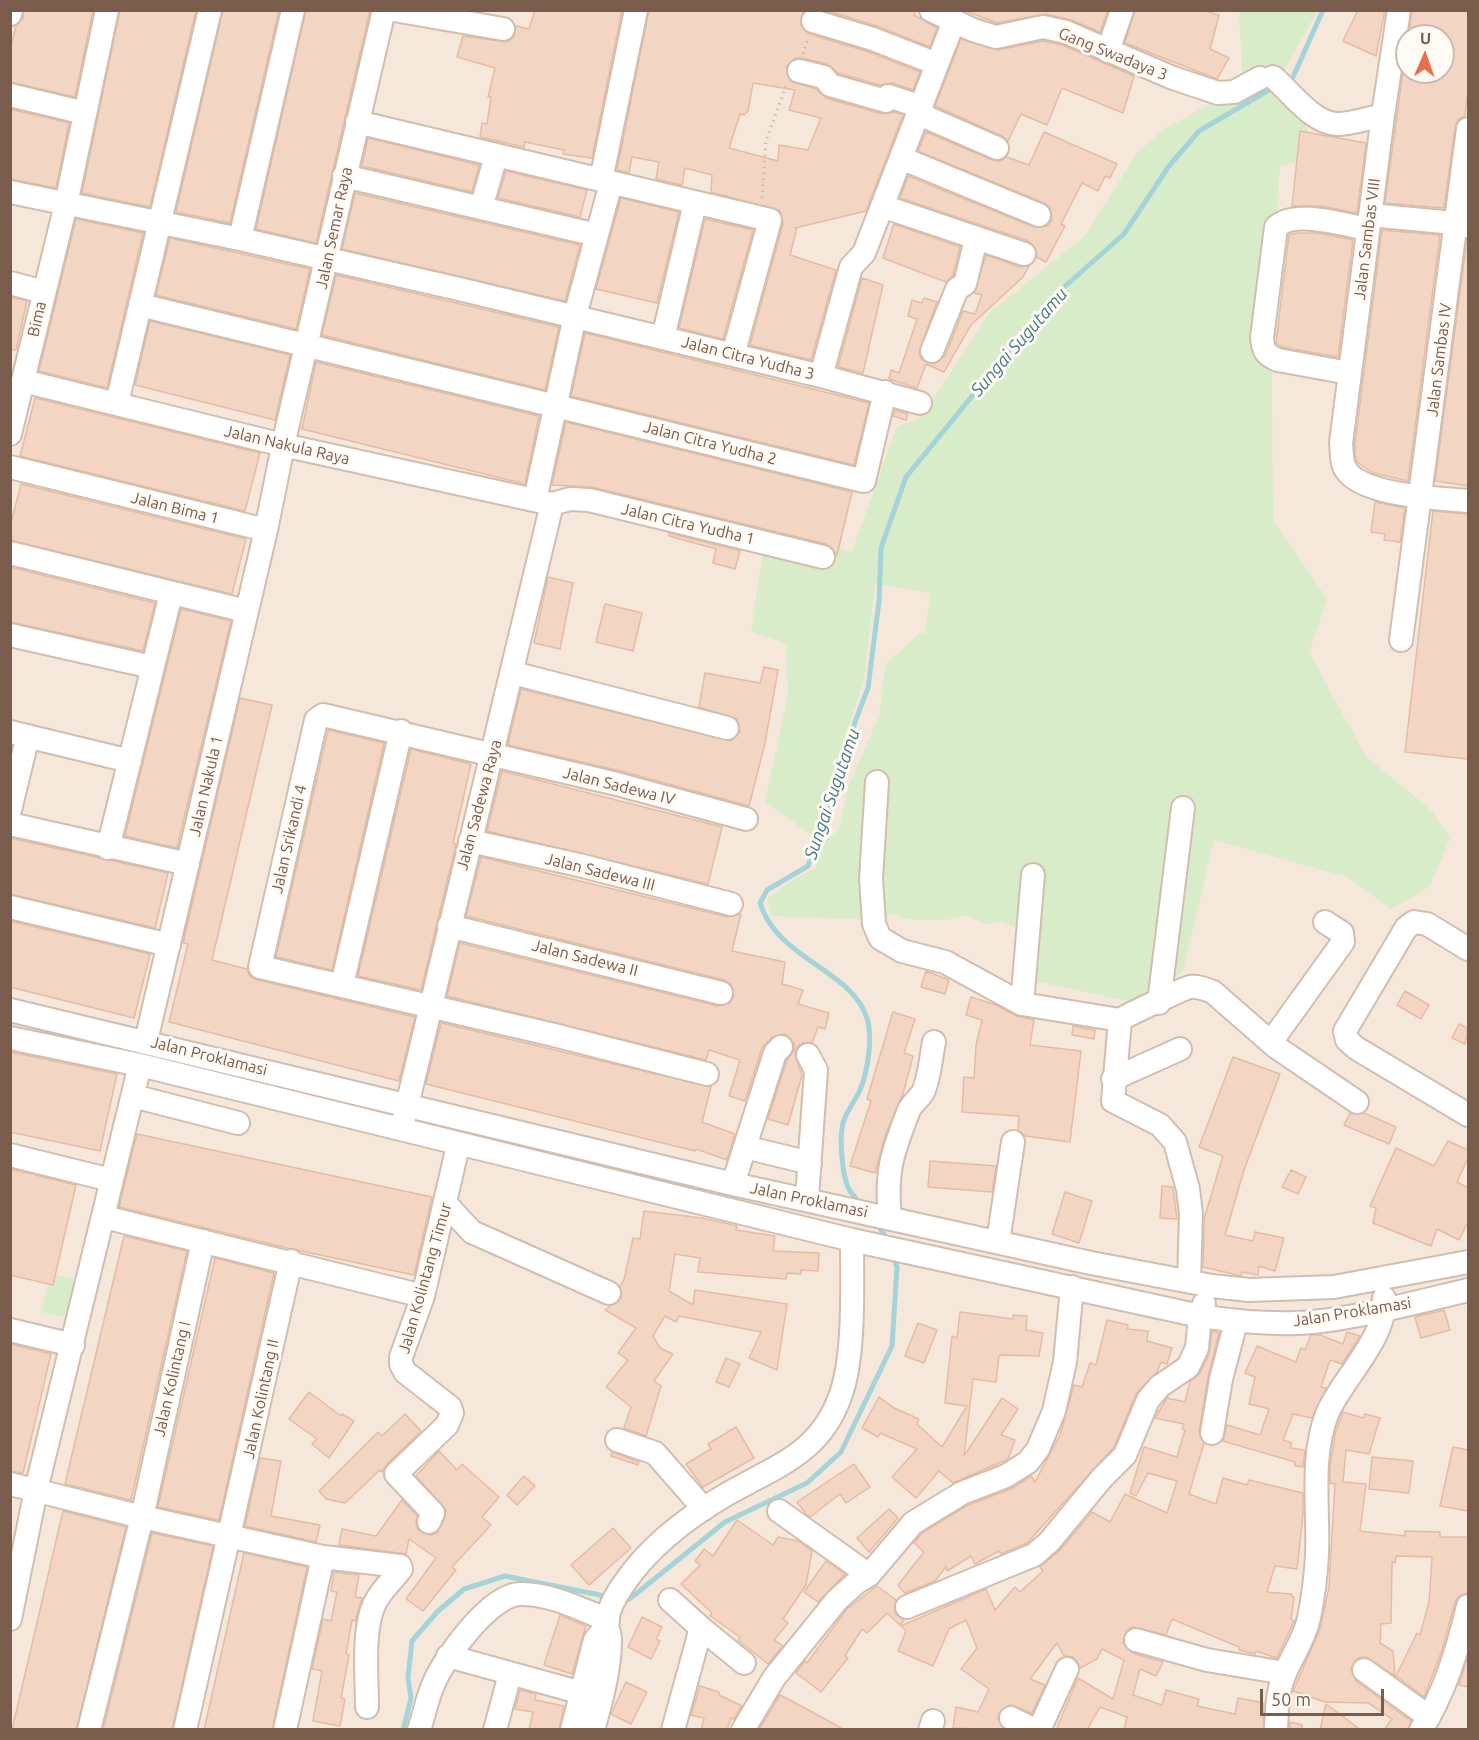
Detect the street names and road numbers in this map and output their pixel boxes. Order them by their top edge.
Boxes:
street label: Gang Swadaya 3 [1056,23,1170,85]
street label: Jalan Semar Raya [312,165,356,291]
street label: Jalan Sambas VIII [1350,177,1384,301]
street label: Bima [24,299,50,339]
street label: Jalan Sambas IV [1423,302,1455,418]
street label: Jalan Citra Yudha 3 [679,332,817,384]
street label: Jalan Citra Yudha 2 [641,417,779,469]
street label: Jalan Nakula Raya [222,421,352,469]
street label: Jalan Bima 1 [129,488,221,528]
street label: Jalan Citra Yudha 1 [619,499,757,549]
street label: Jalan Nakula 1 [185,734,227,838]
street label: Jalan Sadewa Raya [452,738,506,872]
street label: Jalan Sadewa IV [561,763,677,809]
street label: Jalan Srikandi 4 [267,783,311,895]
street label: Jalan Sadewa III [543,849,657,895]
street label: Jalan Sadewa II [530,936,640,980]
street label: Jalan Proklamasi [149,1032,269,1080]
street label: Jalan Proklamasi [748,1178,870,1222]
street label: Jalan Kolintang Timur [394,1200,456,1356]
street label: Jalan Proklamasi [1291,1293,1413,1331]
street label: Jalan Kolintang I [149,1319,195,1439]
street label: Jalan Kolintang II [239,1337,283,1461]

